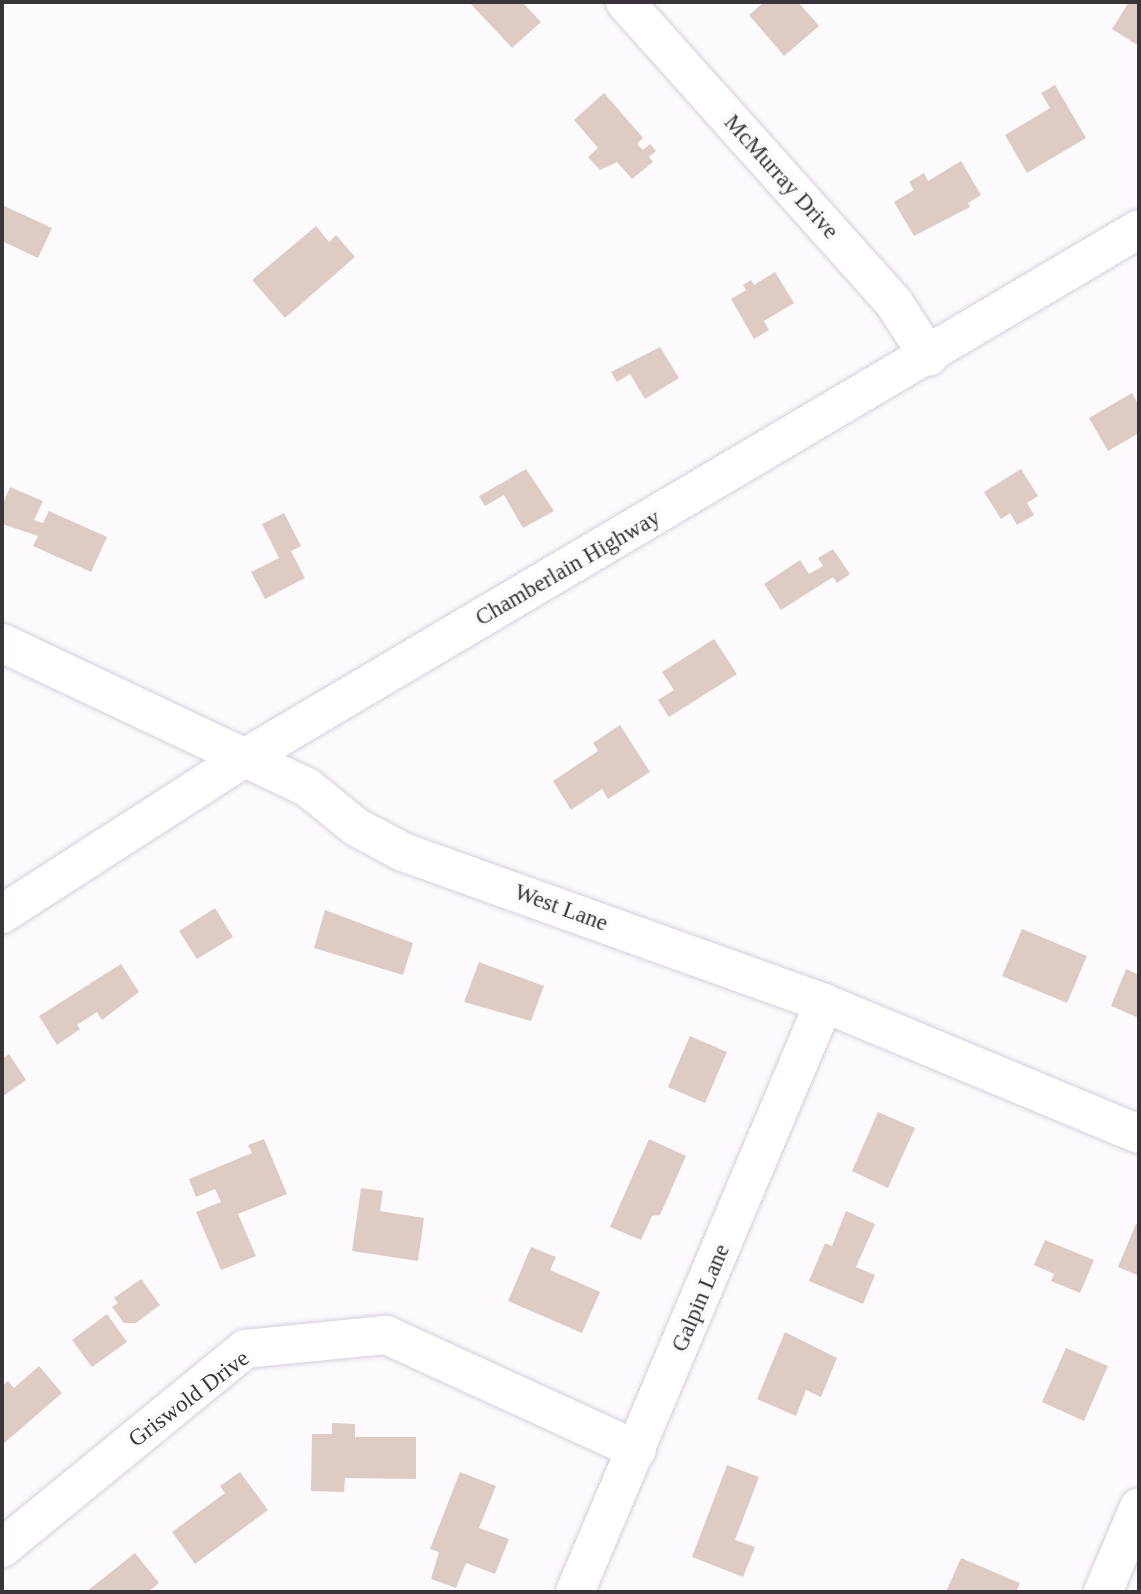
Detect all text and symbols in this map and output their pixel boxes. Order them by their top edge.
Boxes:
street label: McMurray Drive [718,109,844,245]
street label: Chamberlain Highway [471,504,665,632]
street label: West Lane [511,878,611,938]
street label: Galpin Lane [666,1240,736,1356]
street label: Griswold Drive [123,1345,255,1453]

